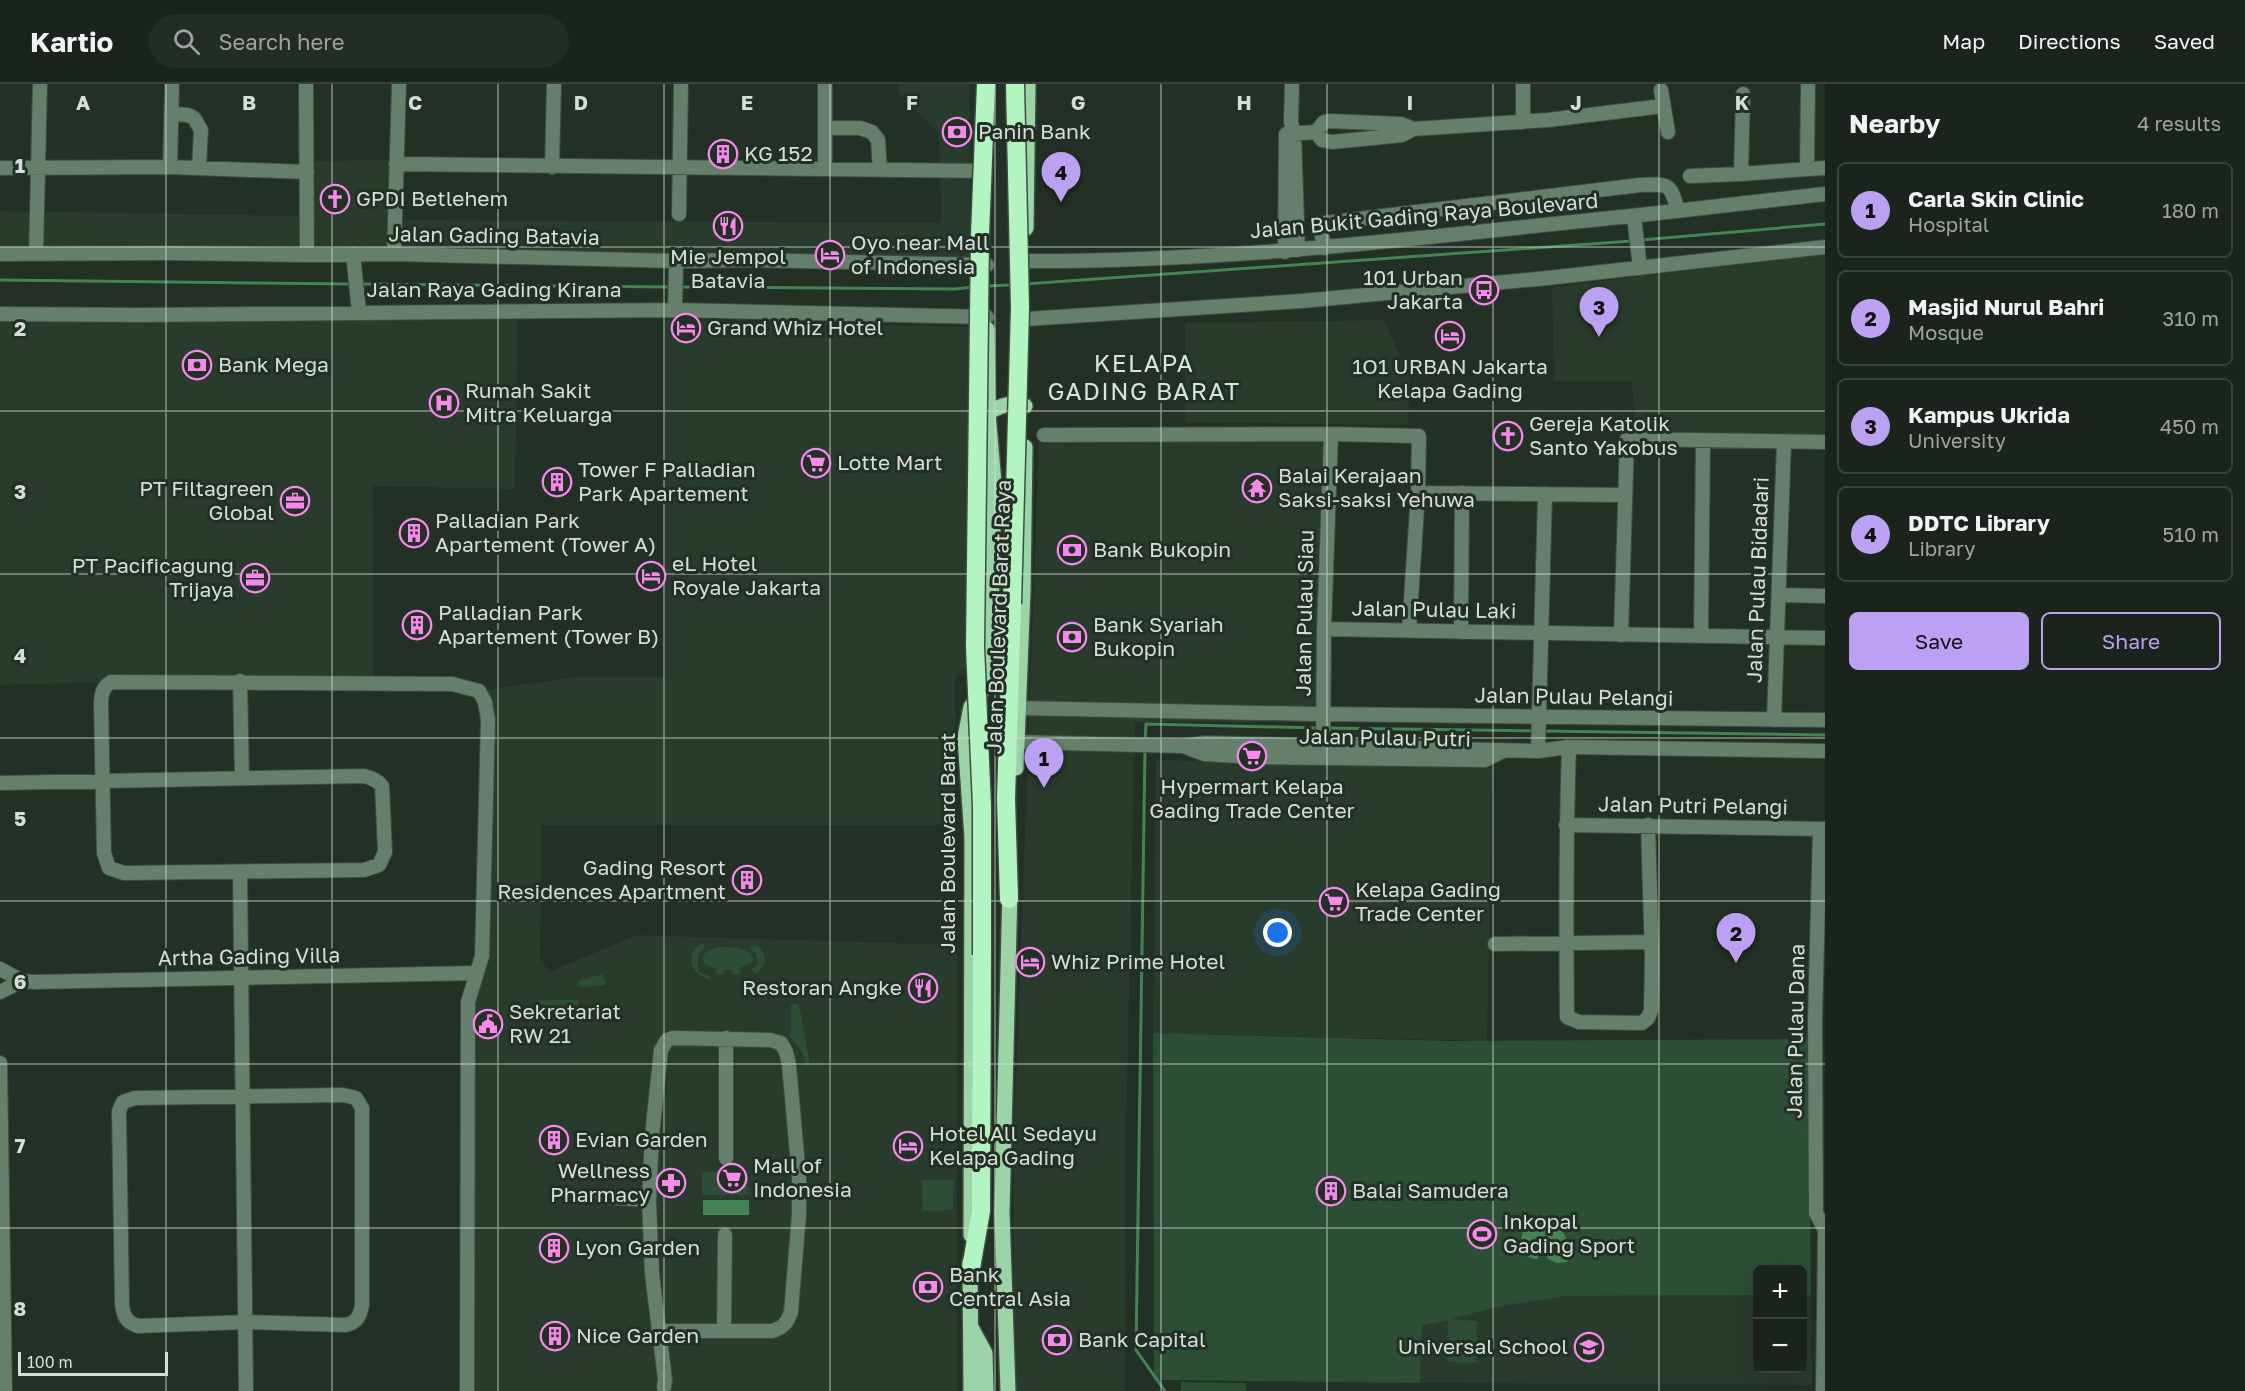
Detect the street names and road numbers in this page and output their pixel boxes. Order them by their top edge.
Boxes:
street label: Jalan Bukit Gading Raya Boulevard [1249,187,1599,243]
street label: Jalan Gading Batavia [388,220,600,250]
street label: Jalan Raya Gading Kirana [366,276,622,302]
street label: Jalan Pulau Bidadari [1740,476,1774,684]
street label: Jalan Boulevard Barat Raya [980,479,1016,755]
street label: Jalan Pulau Siau [1290,529,1318,697]
street label: Jalan Pulau Laki [1351,595,1517,623]
street label: Jalan Pulau Pelangi [1474,681,1674,711]
street label: Jalan Pulau Putri [1299,723,1471,751]
street label: Jalan Boulevard Barat [934,732,960,954]
street label: Jalan Putri Pelangi [1598,790,1788,820]
street label: Artha Gading Villa [158,941,340,971]
street label: Jalan Pulau Dana [1780,943,1810,1119]

